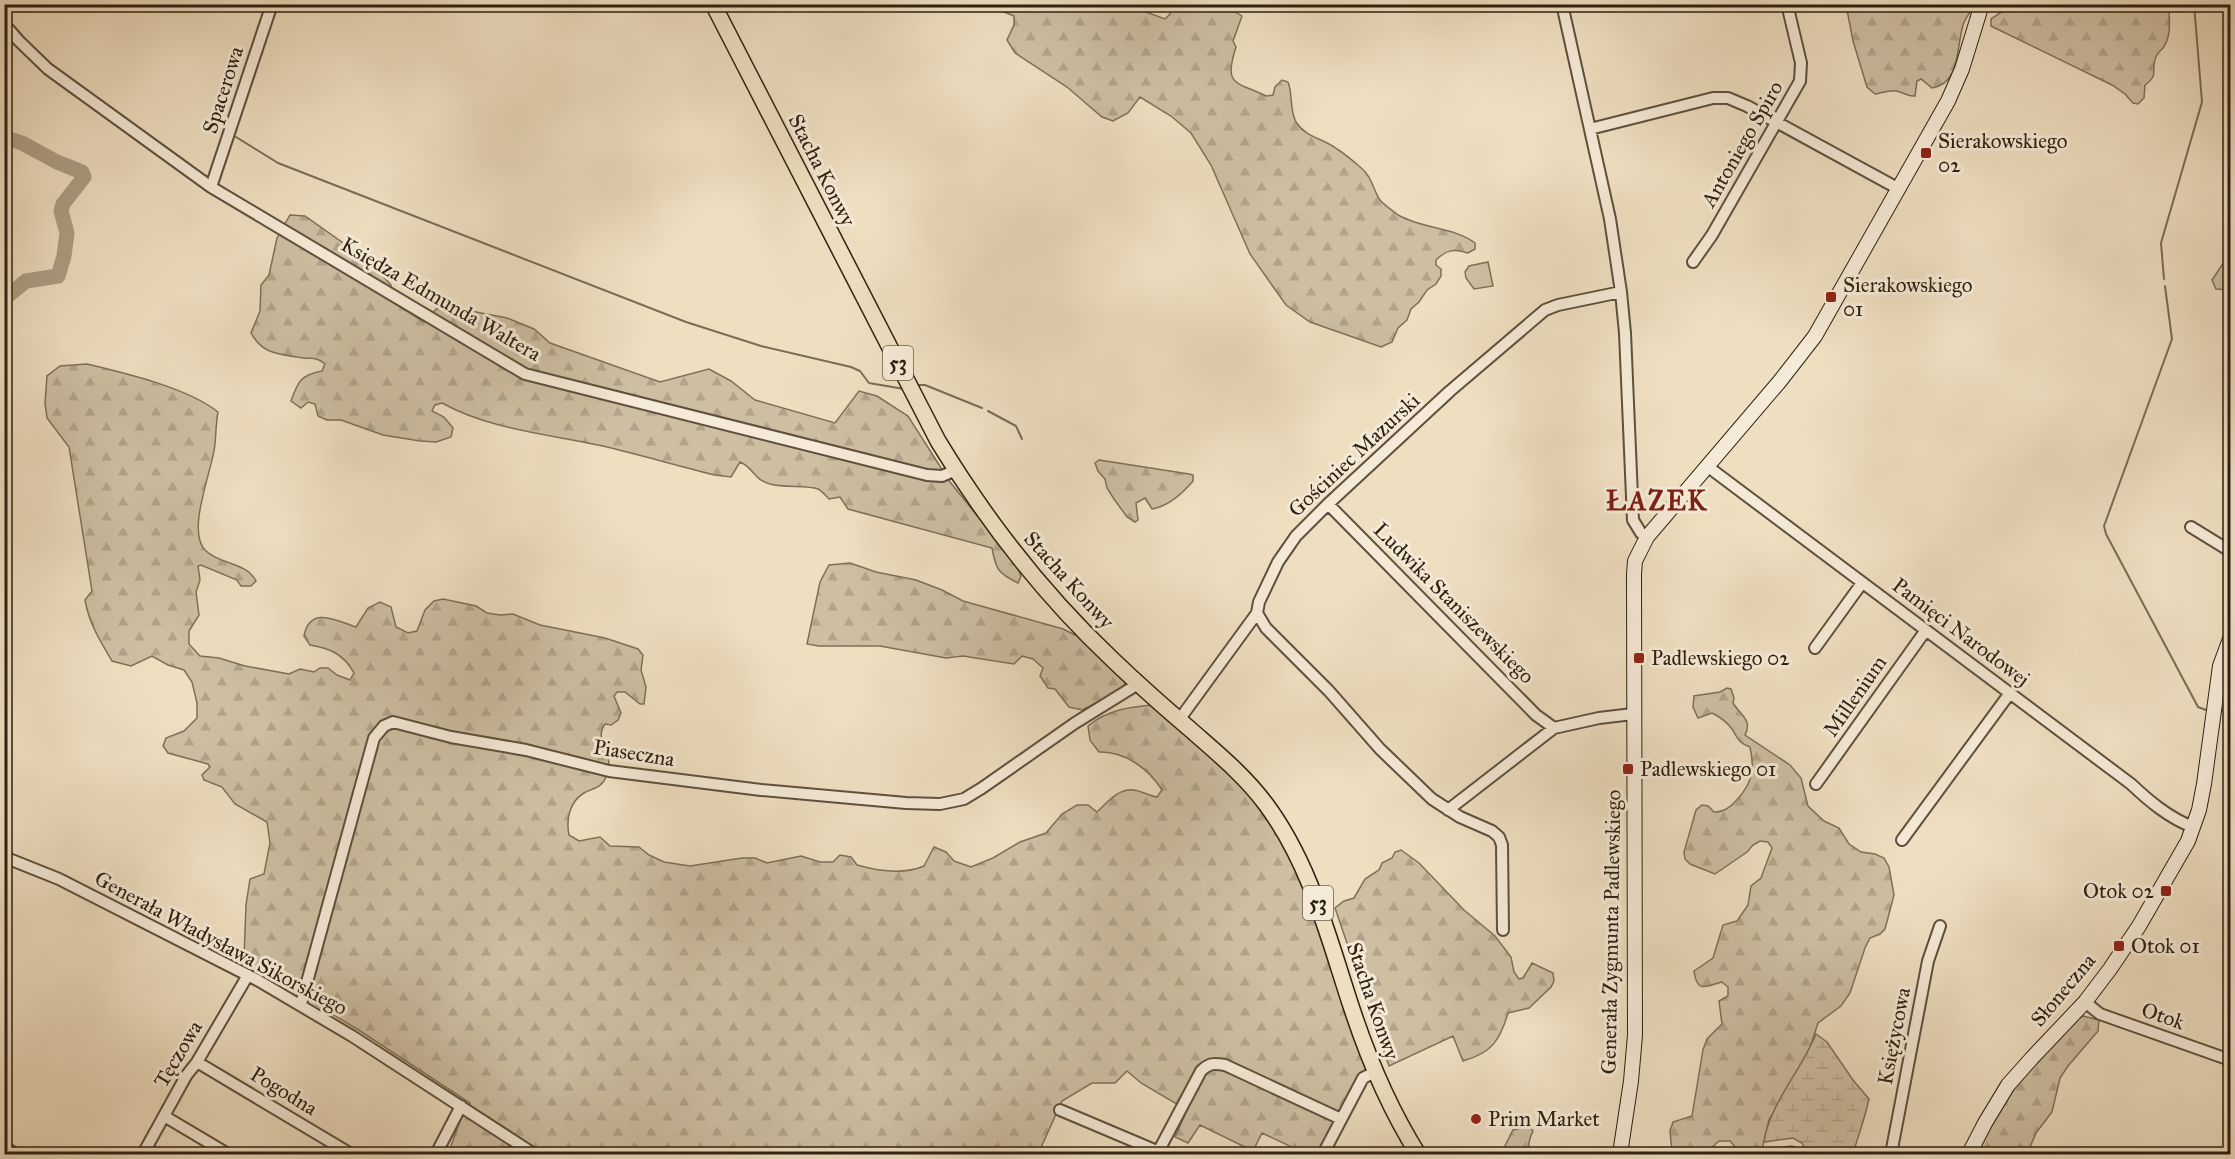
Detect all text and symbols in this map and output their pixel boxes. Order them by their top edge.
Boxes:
street label: Spacerowa [197,43,249,137]
street label: Antoniego Spiro [1695,76,1789,213]
street label: Stacha Konwy [783,110,862,231]
place label: Sierakowskiego 02 [1938,128,2068,178]
marker: Sierakowskiego 02 [1919,146,1933,160]
street label: Księdza Edmunda Waltera [336,231,546,367]
place label: Sierakowskiego 01 [1843,272,1973,322]
marker: Sierakowskiego 01 [1824,290,1838,304]
road number: 53 [883,346,913,380]
street label: Gościniec Mazurski [1283,387,1425,522]
district label: ŁAZEK [1606,484,1708,517]
street label: Ludwika Staniszewskiego [1368,517,1540,689]
street label: Stacha Konwy [1018,526,1120,635]
street label: Pamięci Narodowej [1887,572,2035,692]
place label: Padlewskiego 02 [1651,645,1790,671]
street label: Millenium [1818,650,1893,742]
marker: Padlewskiego 02 [1632,651,1646,665]
street label: Piaseczna [592,734,677,772]
place label: Padlewskiego 01 [1640,756,1776,782]
marker: Padlewskiego 01 [1621,762,1635,776]
street label: Generała Zygmunta Padlewskiego [1596,789,1626,1075]
street label: Generała Władysława Sikorskiego [90,865,352,1021]
place label: Otok 02 [2083,878,2155,904]
marker: Otok 02 [2159,884,2173,898]
road number: 53 [1303,886,1333,920]
place label: Otok 01 [2131,933,2200,959]
street label: Stacha Konwy [1341,939,1406,1064]
marker: Otok 01 [2112,939,2126,953]
street label: Słoneczna [2025,948,2101,1032]
street label: Księżycowa [1872,985,1916,1087]
street label: Otok [2138,997,2188,1036]
street label: Tęczowa [148,1016,208,1092]
street label: Pogodna [246,1061,322,1121]
place label: Prim Market [1488,1106,1600,1132]
marker: Prim Market [1469,1112,1483,1126]

